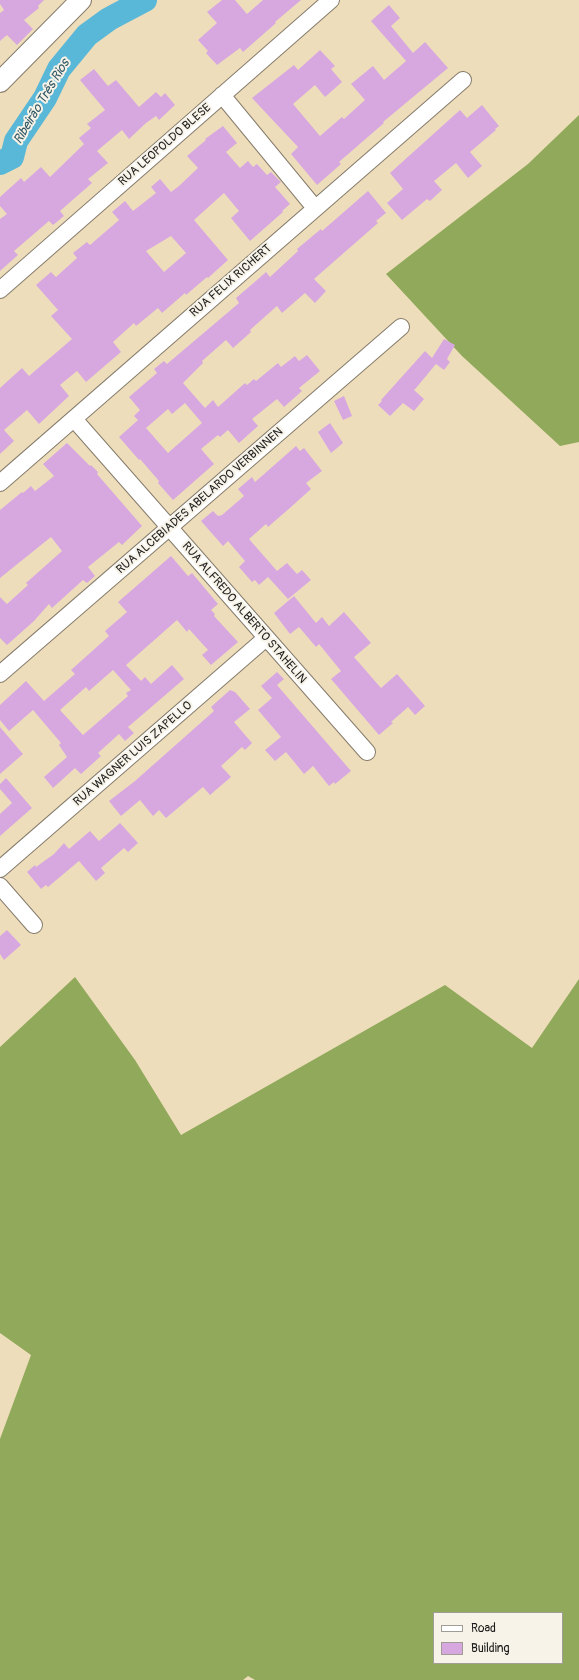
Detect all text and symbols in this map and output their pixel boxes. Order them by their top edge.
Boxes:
water label: Ribeirão Três Rios [11,57,73,147]
street label: RUA LEOPOLDO BLESE [116,101,214,189]
street label: RUA FELIX RICHERT [187,242,275,320]
street label: RUA ALCEBIADES ABELARDO VERBINNEN [114,425,286,577]
street label: RUA ALFREDO ALBERTO STAHELIN [179,539,309,687]
street label: RUA WAGNER LUIS ZAPELLO [71,699,195,809]
legend [433,1612,563,1664]
text: Road [471,1621,496,1636]
text: Building [471,1641,510,1656]

